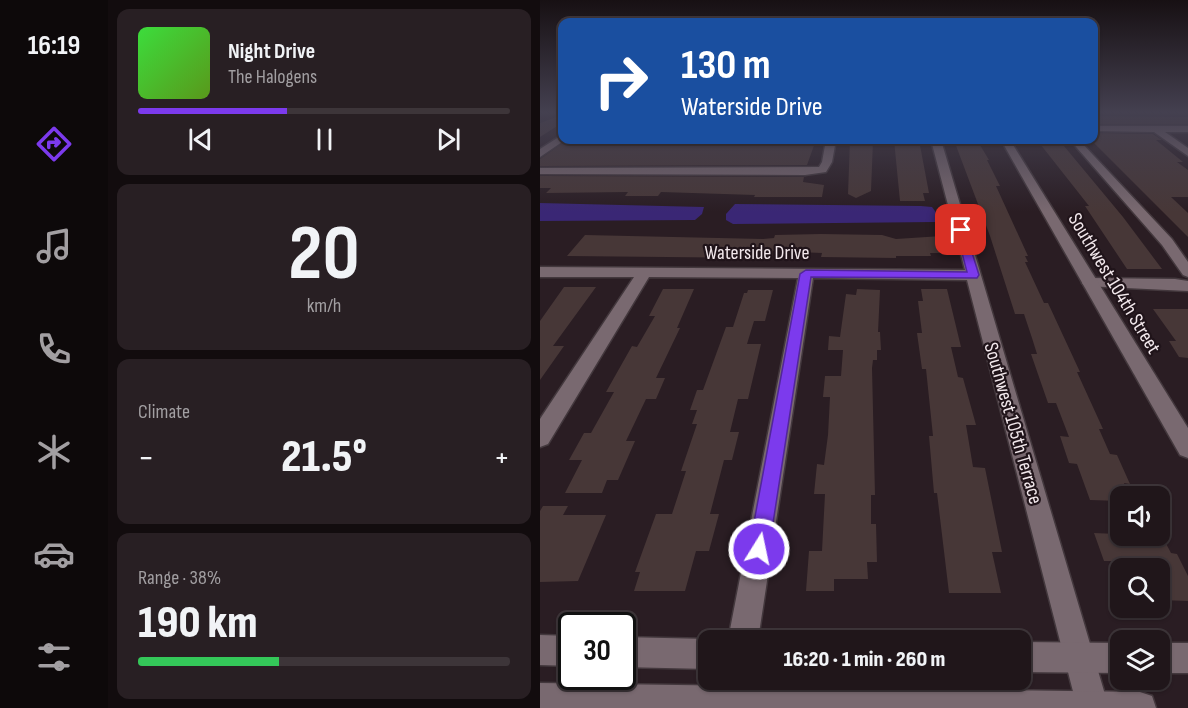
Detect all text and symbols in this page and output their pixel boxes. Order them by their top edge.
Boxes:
text: 16:19 [28,30,80,62]
text: Night Drive [228,38,315,65]
text: 130 m [681,40,771,91]
icon: right [582,42,660,120]
text: The Halogens [228,65,317,89]
text: Waterside Drive [681,91,823,123]
icon: directions [33,123,75,165]
icon: previous [184,123,217,156]
icon: pause [308,123,341,156]
icon: next [432,123,465,156]
pin [935,204,986,255]
text: 20 [288,208,360,301]
street label: Southwest 104th Street [1063,209,1166,358]
icon: arrive [944,213,977,246]
icon: music [33,225,75,267]
street label: Waterside Drive [705,241,809,265]
text: km/h [307,294,341,318]
icon: phone [33,328,75,370]
street label: Southwest 105th Terrace [978,340,1048,507]
text: Climate [138,400,190,424]
text: 21.5° [281,430,367,485]
icon: climate [33,431,75,473]
text: − [138,438,154,478]
text: + [494,438,510,478]
map controls [1110,486,1170,690]
button: sound [1110,486,1170,546]
position arrow [727,517,791,581]
icon: car [33,533,75,575]
button: search [1110,558,1170,618]
text: Range · 38% [138,566,221,590]
text: 190 km [138,596,258,651]
speed limit sign: 30 [558,612,636,690]
button: layers [1110,630,1170,690]
icon: filters [33,636,75,678]
text: 16:20 · 1 min · 260 m [784,646,945,673]

